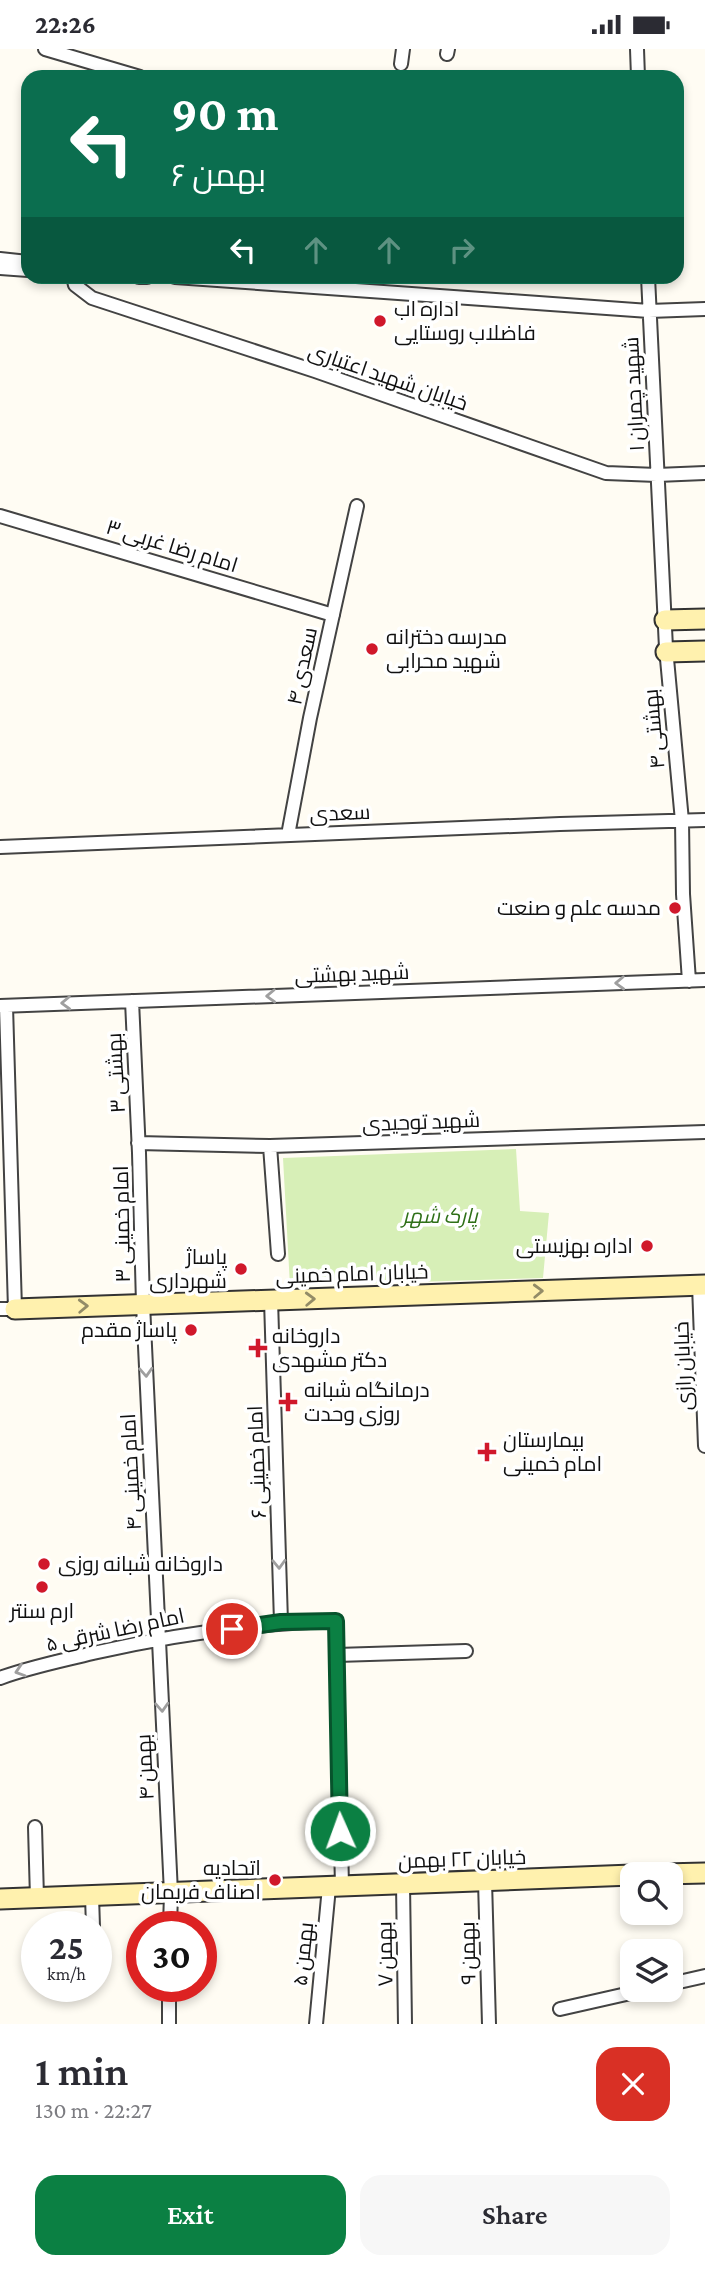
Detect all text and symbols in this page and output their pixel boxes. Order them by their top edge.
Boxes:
text: 22:26 [35,10,96,39]
text: 90 m [171,86,278,141]
icon: left [56,98,147,189]
text: بهمن ۶ [171,157,266,193]
icon: left [224,231,262,269]
icon: ahead [297,231,335,269]
icon: ahead [370,231,408,269]
icon: right [443,231,481,269]
place label: اداره اب فاضلاب روستایی [394,297,536,346]
marker: اداره اب فاضلاب روستایی [372,313,388,329]
street label: شهید چمران ۱ [619,336,651,452]
street label: خیابان شهید اعتباری [305,338,471,417]
street label: امام رضا غربی ۳ [103,515,241,579]
street label: سعدی ۴ [282,625,323,707]
place label: مدرسه دخترانه شهید محرابی [386,625,507,674]
marker: مدرسه دخترانه شهید محرابی [364,641,380,657]
street label: بهشتی ۴ [639,688,670,770]
street label: سعدی [309,800,371,827]
place label: مدسه علم و صنعت [497,896,661,922]
marker: مدسه علم و صنعت [667,900,683,916]
street label: شهید بهشتی [294,960,410,989]
one-way arrow [615,975,625,991]
one-way arrow [265,988,276,1003]
one-way arrow [60,996,71,1011]
street label: بهشتی ۳ [102,1032,131,1114]
street label: شهید توحیدی [362,1108,481,1137]
street label: امام خمینی ۳ [109,1165,137,1283]
park label: پارک شهر [399,1204,479,1230]
place label: اداره بهزیستی [516,1234,633,1259]
marker: اداره بهزیستی [639,1238,655,1254]
place label: پاساژ شهرداری [149,1245,227,1294]
street label: خیابان امام خمینی [275,1259,429,1291]
marker: پاساژ شهرداری [233,1261,249,1277]
one-way arrow [532,1283,543,1298]
one-way arrow [305,1291,316,1306]
one-way arrow [78,1299,89,1314]
place label: پاساژ مقدم [81,1318,177,1344]
street label: خیابان رازی [669,1321,698,1411]
marker: پاساژ مقدم [183,1322,199,1338]
place label: داروخانه دکتر مشهدی [272,1324,387,1373]
marker: داروخانه دکتر مشهدی [250,1340,266,1356]
one-way arrow [138,1367,153,1378]
place label: درمانگاه شبانه روزی وحدت [304,1378,430,1427]
marker: درمانگاه شبانه روزی وحدت [278,1392,298,1412]
street label: امام خمینی ۶ [243,1405,273,1519]
street label: امام خمینی ۴ [116,1413,148,1531]
place label: بیمارستان امام خمینی [503,1428,602,1478]
marker: بیمارستان امام خمینی [477,1442,497,1462]
place label: داروخانه شبانه روزی [58,1552,223,1577]
marker: داروخانه شبانه روزی [36,1556,52,1572]
one-way arrow [272,1559,287,1570]
marker: ارم سنتر [34,1579,50,1595]
place label: ارم سنتر [9,1599,74,1625]
pin [202,1599,262,1659]
street label: امام رضا شرقی ۵ [43,1604,187,1658]
icon: arrive [213,1610,251,1648]
one-way arrow [15,1663,27,1677]
one-way arrow [154,1701,169,1712]
street label: بهمن ۴ [131,1733,160,1801]
position arrow [303,1794,377,1868]
street label: خیابان ۲۲ بهمن [398,1845,526,1874]
place label: اتحادیه اصناف فریمان [141,1856,261,1905]
map controls [620,1862,683,2002]
button: search [620,1862,683,1925]
marker: اتحادیه اصناف فریمان [267,1872,283,1888]
speed limit sign: 30 [126,1911,217,2002]
street label: بهمن ۵ [288,1921,319,1987]
street label: بهمن ۷ [372,1921,399,1987]
street label: بهمن ۹ [455,1921,482,1985]
text: 25 [49,1928,84,1967]
button: layers [620,1939,683,2002]
text: km/h [47,1964,86,1984]
text: 1 min [35,2047,128,2094]
button: close [596,2047,670,2121]
text: 130 m · 22:27 [35,2097,152,2123]
button: Exit [35,2175,346,2255]
button: Share [360,2175,670,2255]

